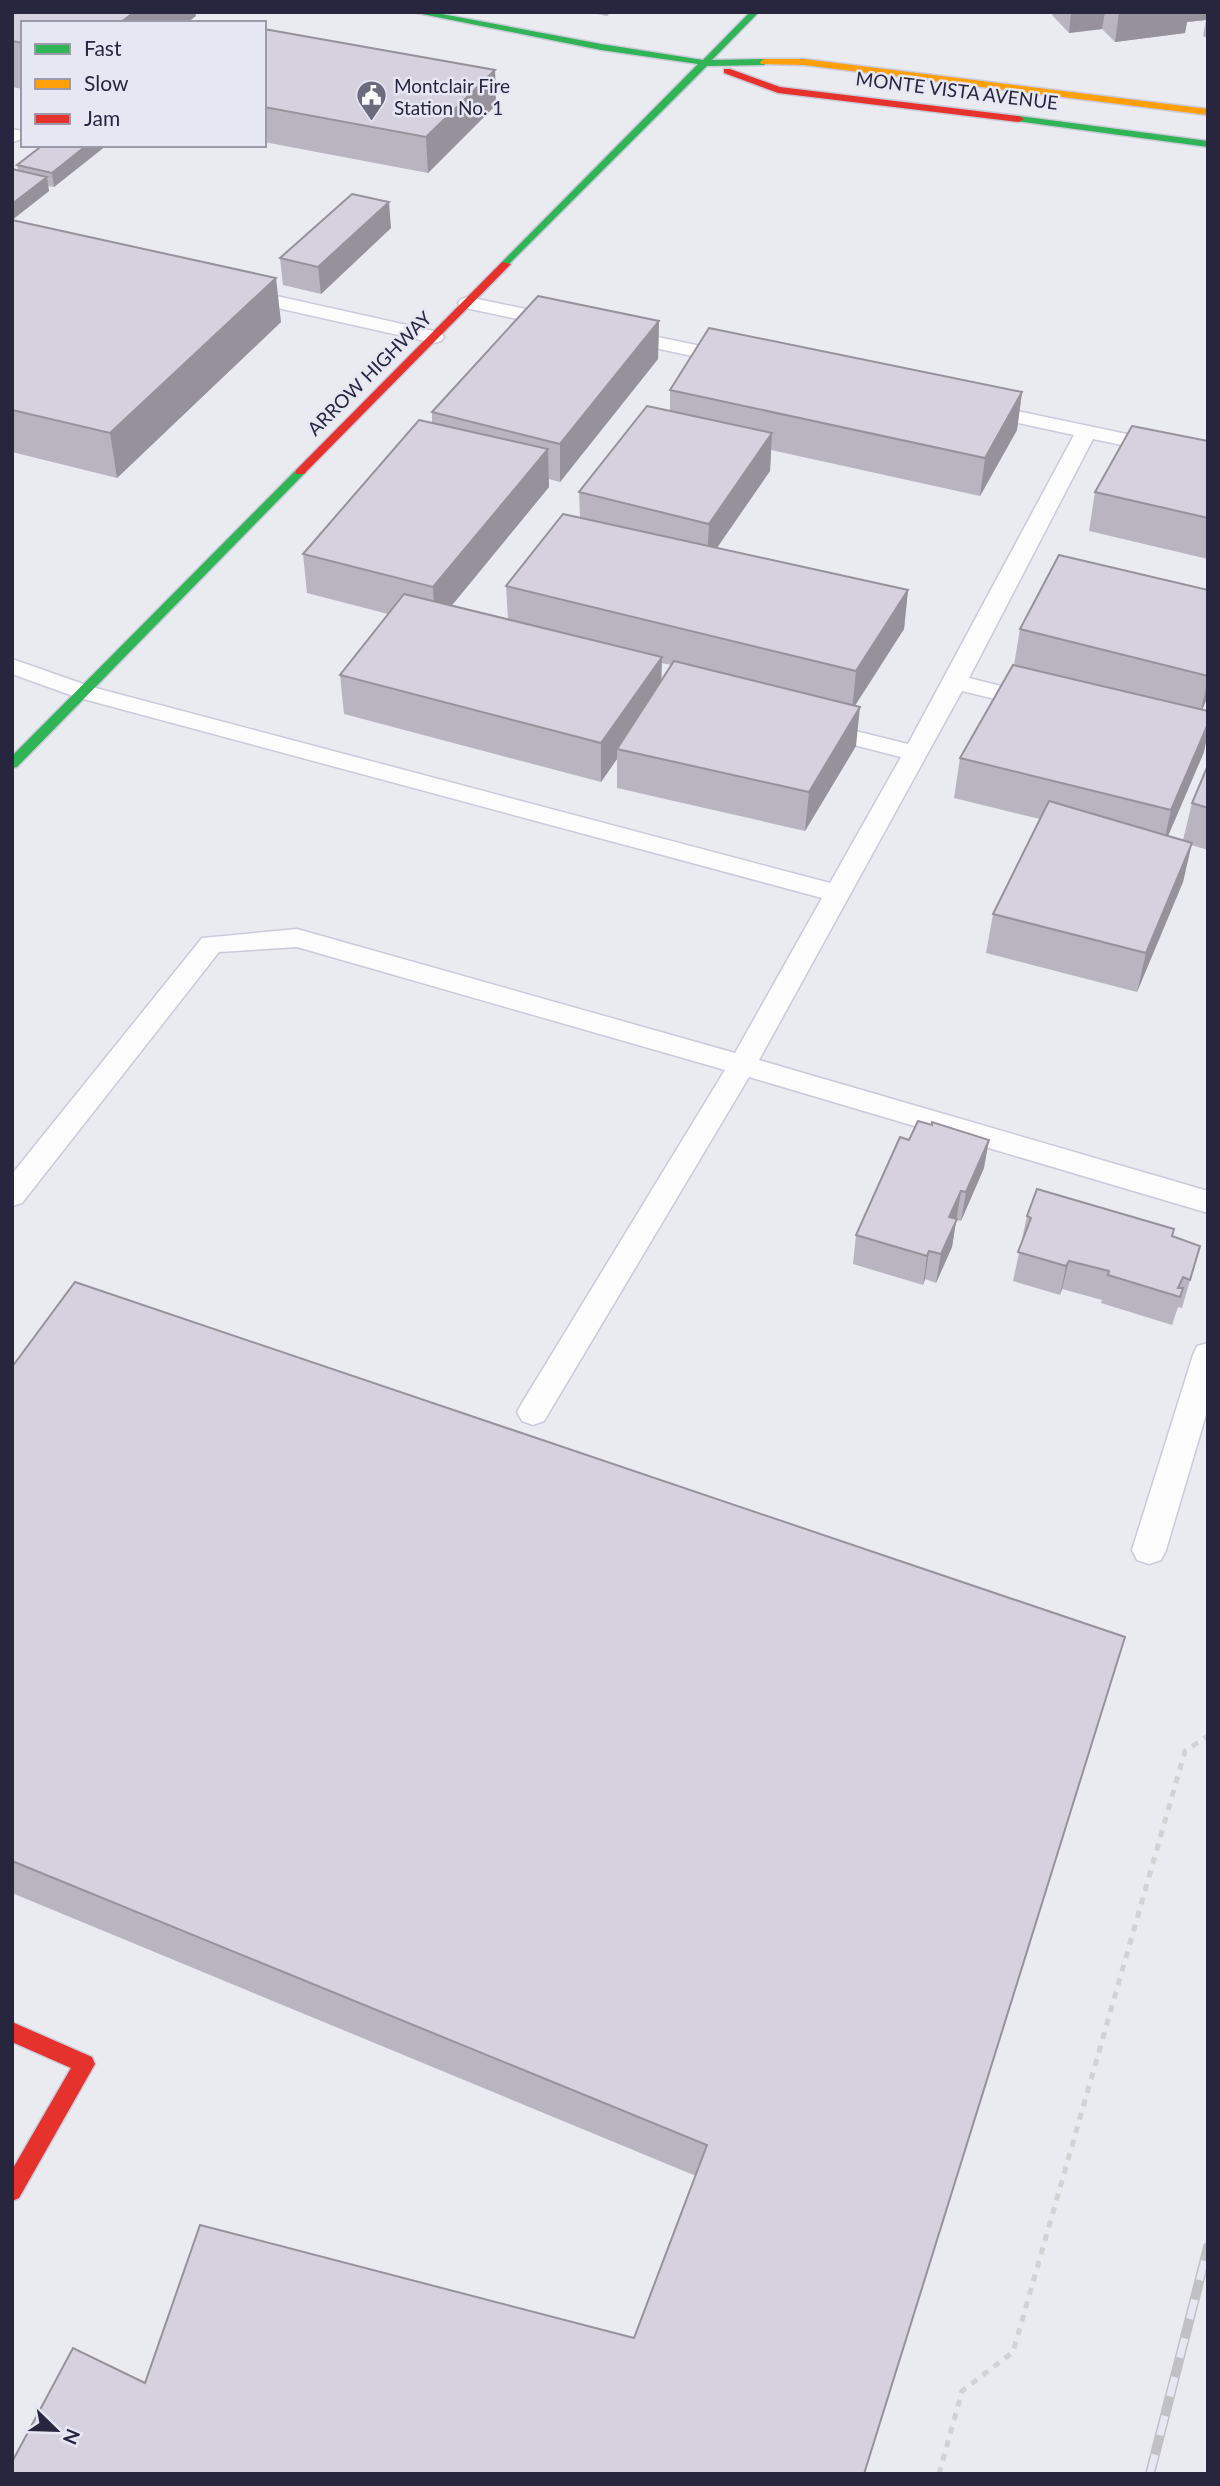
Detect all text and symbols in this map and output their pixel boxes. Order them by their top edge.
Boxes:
legend [21,21,266,147]
text: Fast [84,35,122,60]
street label: MONTE VISTA AVENUE [855,66,1060,114]
text: Slow [84,70,129,95]
place label: Montclair Fire Station No. 1 [394,74,510,119]
public building icon: Montclair Fire Station No. 1 [354,79,388,123]
text: Jam [84,105,120,130]
street label: ARROW HIGHWAY [302,306,436,440]
north arrow [21,2395,91,2465]
text: N [59,2426,86,2448]

